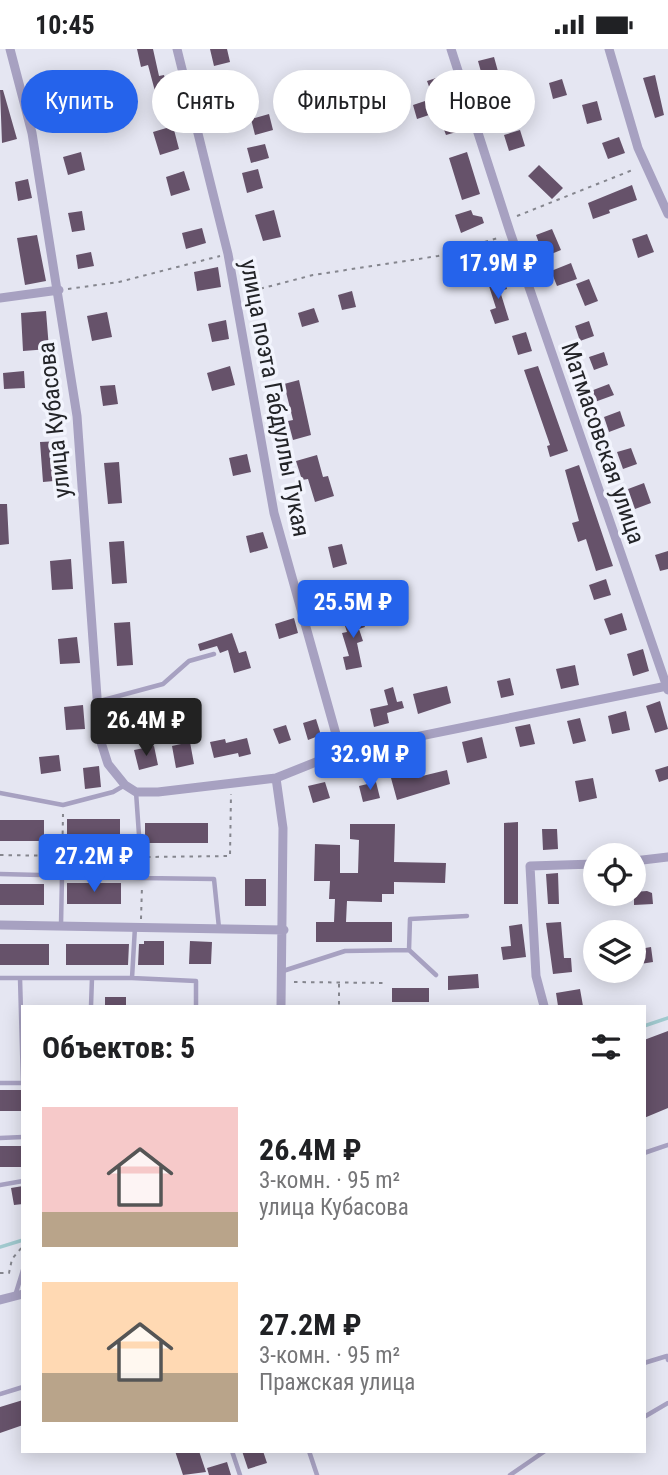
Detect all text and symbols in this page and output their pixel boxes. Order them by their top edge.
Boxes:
text: 10:45 [35,10,95,40]
chip: Купить [21,70,138,133]
chip: Снять [152,70,259,133]
chip: Фильтры [273,70,411,133]
chip: Новое [425,70,535,133]
pin: 17.9M ₽ [433,241,563,301]
text: 17.9M ₽ [459,250,537,277]
street label: улица поэта Габдуллы Тукая [234,257,316,539]
street label: Матмасовская улица [555,339,651,547]
street label: улица Кубасова [32,341,76,499]
pin: 25.5M ₽ [288,581,418,640]
text: 25.5M ₽ [314,589,392,616]
pin: 26.4M ₽ [81,699,211,758]
text: 26.4M ₽ [107,707,185,734]
pin: 32.9M ₽ [305,733,435,792]
text: 32.9M ₽ [331,741,409,768]
pin: 27.2M ₽ [29,835,159,894]
text: 27.2M ₽ [55,843,133,870]
map controls [583,843,646,983]
button: locate [583,843,646,906]
button: layers [583,920,646,983]
icon: filters [587,1028,625,1066]
text: Объектов: 5 [42,1030,195,1065]
text: 26.4M ₽ [259,1132,362,1167]
icon: home [98,1135,182,1219]
text: 3-комн. · 95 m² [259,1167,400,1194]
text: улица Кубасова [259,1194,409,1221]
text: 27.2M ₽ [259,1307,362,1342]
icon: home [98,1310,182,1394]
text: 3-комн. · 95 m² [259,1342,400,1369]
text: Пражская улица [259,1369,415,1396]

